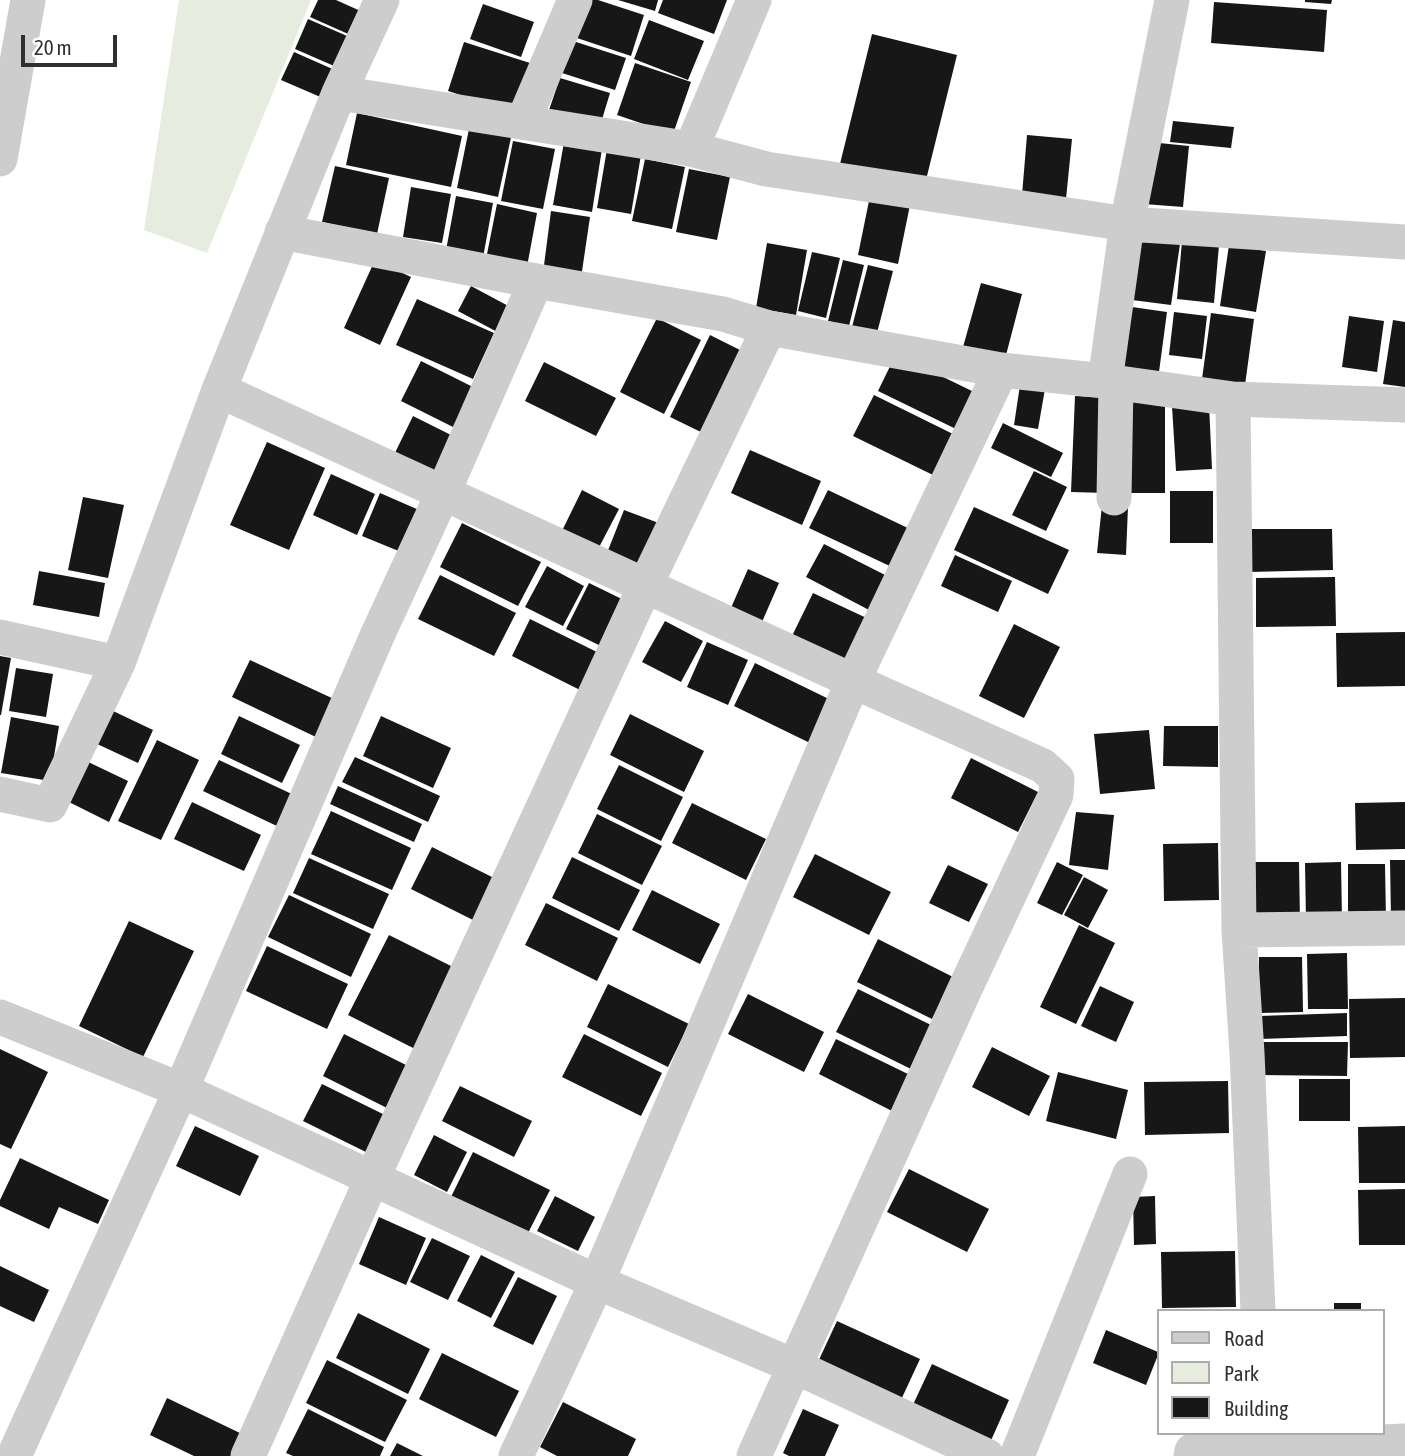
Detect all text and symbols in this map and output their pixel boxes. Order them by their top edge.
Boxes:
scale bar [24,21,121,65]
text: 20 m [34,35,72,59]
legend [1156,1309,1384,1435]
text: Road [1224,1326,1264,1350]
text: Park [1224,1361,1259,1385]
text: Building [1224,1396,1288,1420]

